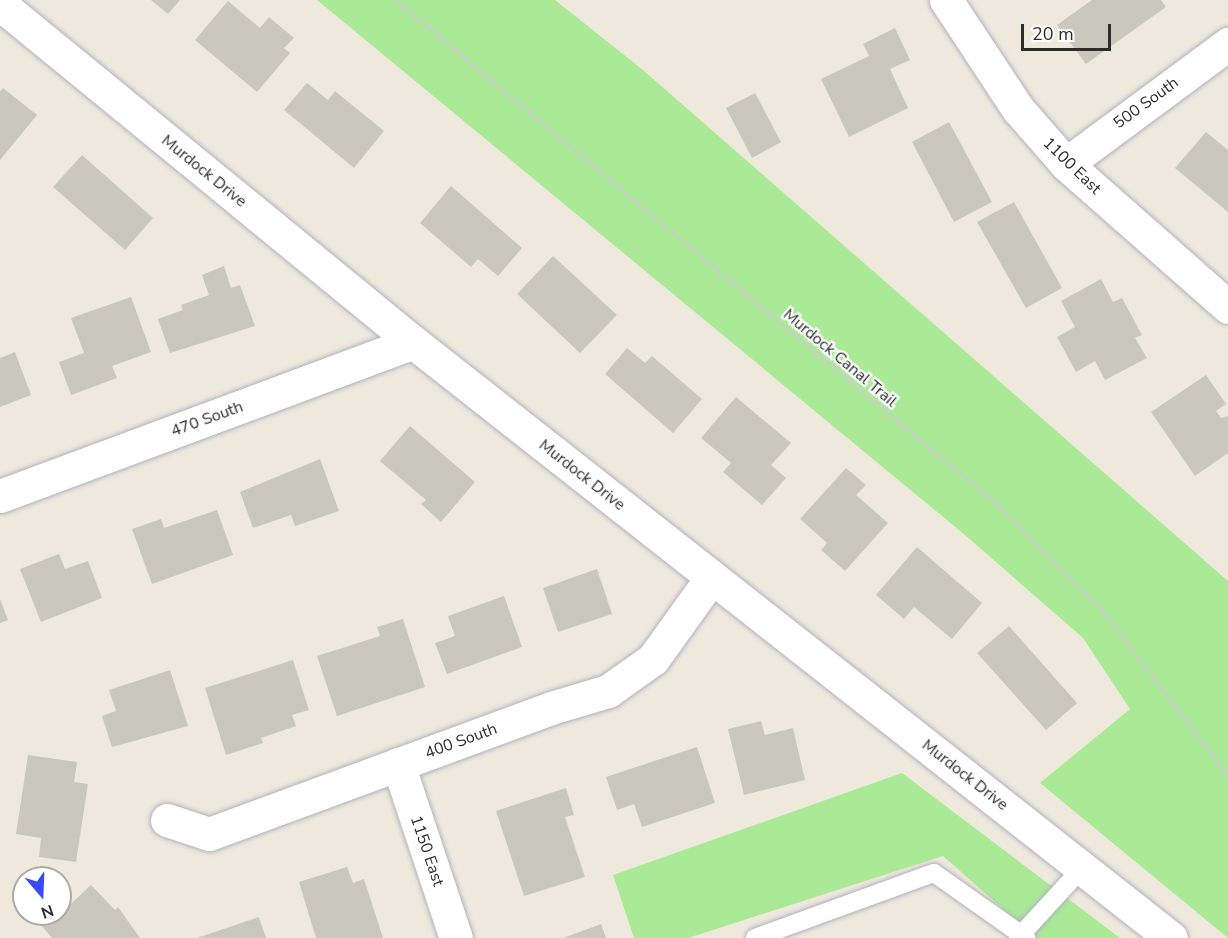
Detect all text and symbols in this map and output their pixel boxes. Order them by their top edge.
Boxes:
scale bar [1024,12,1114,50]
text: 20 m [1032,22,1074,46]
street label: 500 South [1110,73,1182,133]
street label: Murdock Drive [158,131,250,211]
street label: 1100 East [1039,134,1105,198]
street label: Murdock Canal Trail [779,305,901,411]
street label: 470 South [168,397,246,441]
street label: Murdock Drive [535,435,629,515]
street label: 400 South [422,719,500,763]
street label: Murdock Drive [918,735,1012,815]
street label: 1150 East [406,813,448,889]
north arrow [12,866,72,926]
text: N [38,899,56,923]

